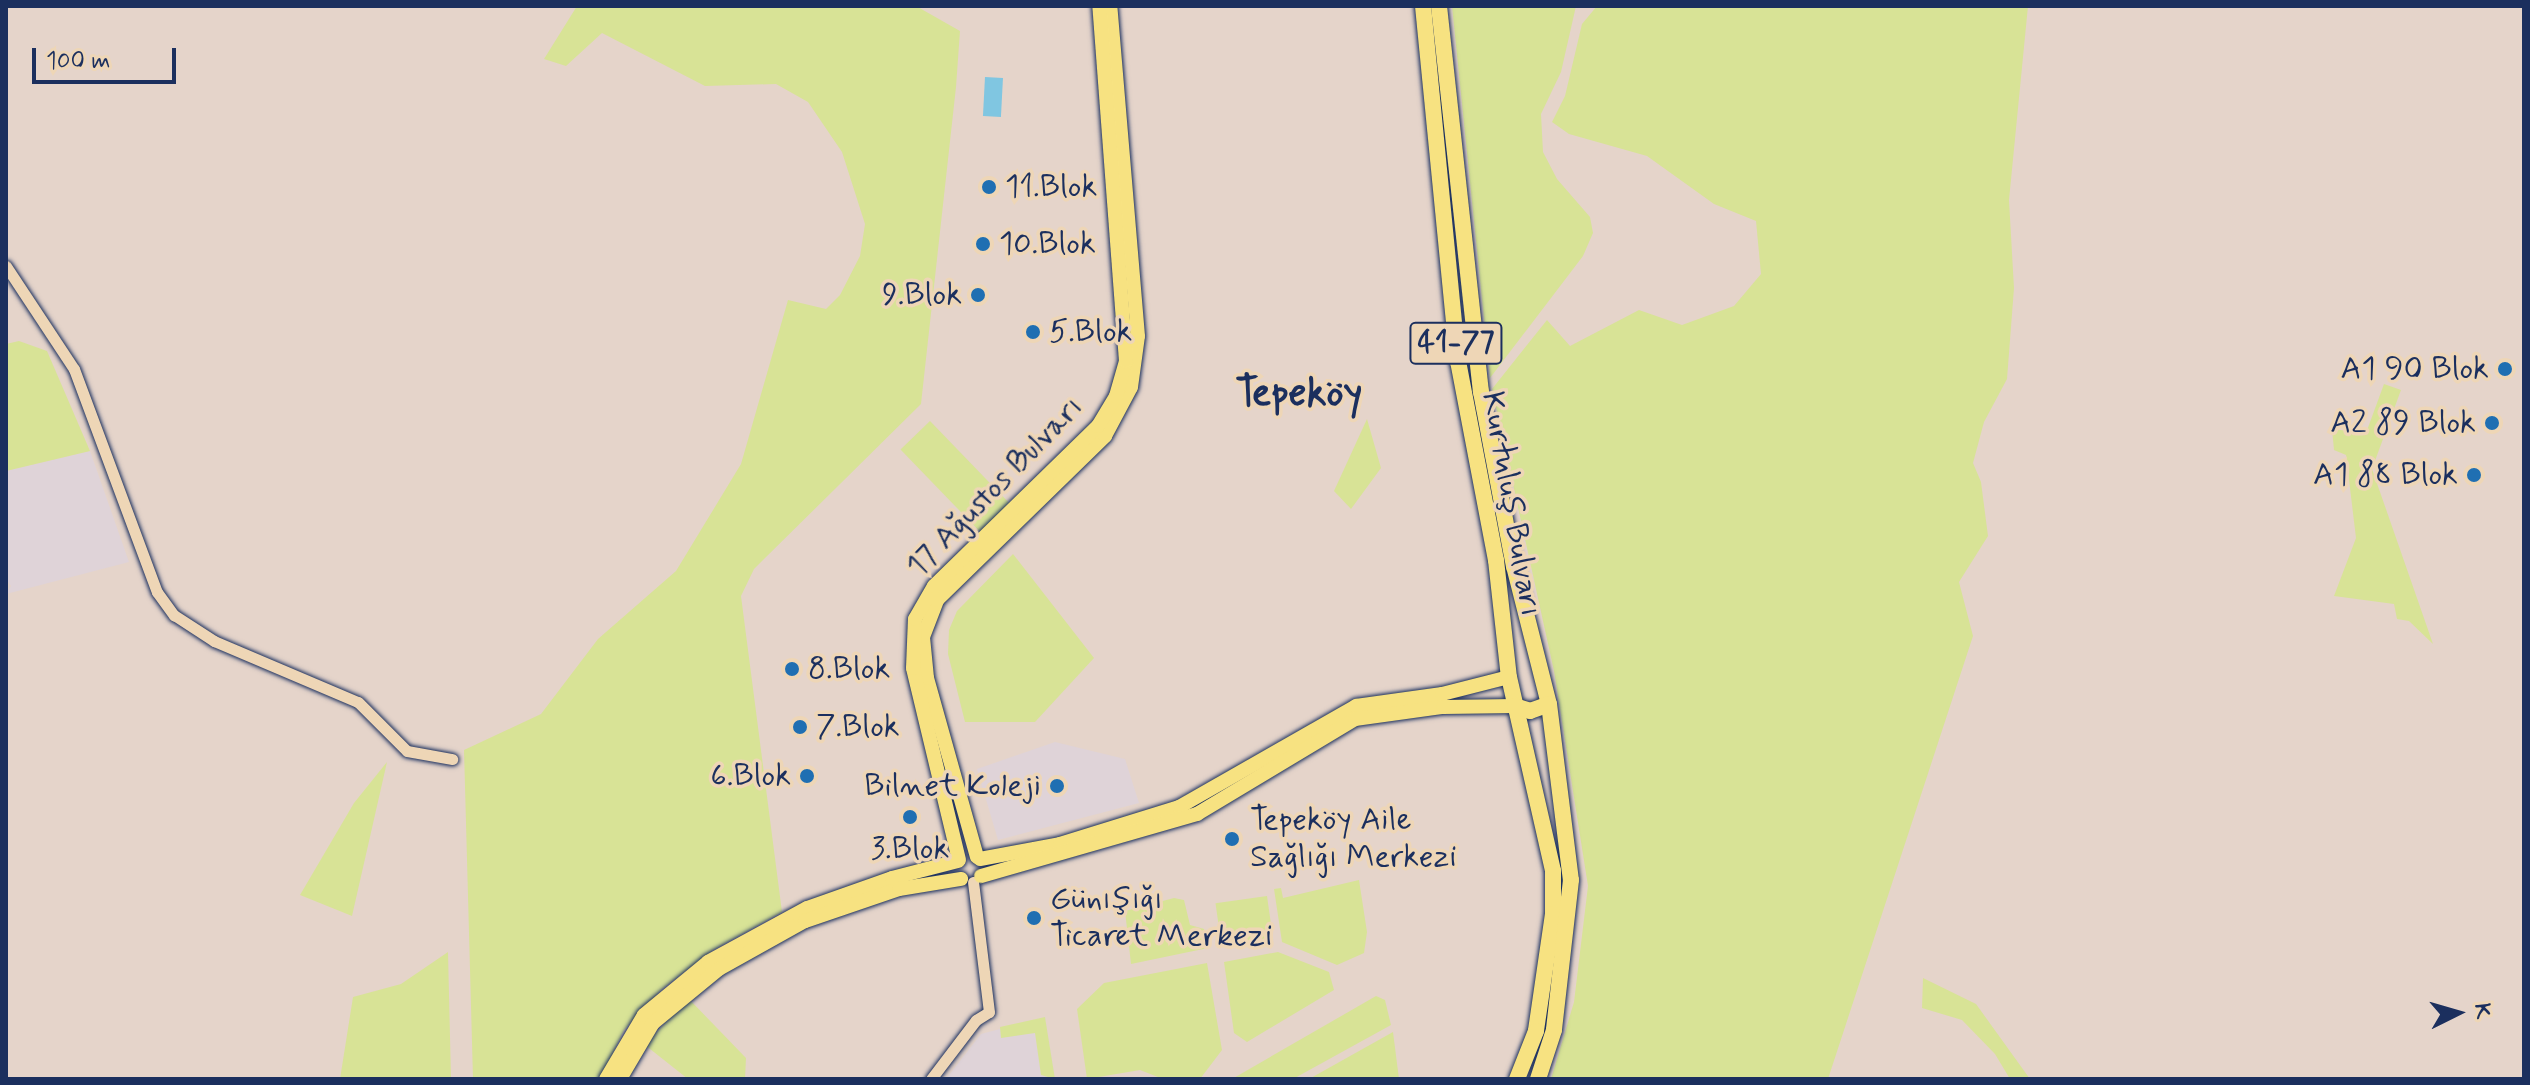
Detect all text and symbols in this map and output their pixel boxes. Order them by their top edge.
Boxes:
scale bar [36,32,180,82]
text: 100 m [46,46,110,77]
place label: 11.Blok [1005,168,1097,206]
marker: 11.Blok [980,178,998,196]
place label: 10.Blok [999,225,1096,263]
marker: 10.Blok [974,235,992,253]
place label: 9.Blok [882,276,962,314]
marker: 9.Blok [969,286,987,304]
place label: 5.Blok [1049,313,1132,351]
road number: 41-77 [1408,317,1504,369]
marker: 5.Blok [1024,323,1042,341]
place label: A1 90 Blok [2345,350,2489,388]
marker: A1 90 Blok [2496,360,2514,378]
district label: Tepeköy [1236,370,1362,418]
street label: 17 Ağustos Bulvarı [898,388,1092,586]
street label: Kurtuluş Bulvarı [1472,389,1550,619]
place label: A2 89 Blok [2327,404,2476,442]
marker: A2 89 Blok [2483,414,2501,432]
place label: A1 88 Blok [2312,456,2458,494]
marker: A1 88 Blok [2465,466,2483,484]
place label: 8.Blok [808,650,890,688]
marker: 8.Blok [783,660,801,678]
place label: 7.Blok [816,708,900,746]
marker: 7.Blok [791,718,809,736]
place label: 6.Blok [710,757,791,795]
marker: 6.Blok [798,767,816,785]
place label: Bilnet Koleji [863,767,1041,805]
marker: Bilnet Koleji [1048,777,1066,795]
place label: Tepeköy Aile Sağlığı Merkezi [1250,802,1457,877]
marker: 3.Blok [901,808,919,826]
marker: Tepeköy Aile Sağlığı Merkezi [1221,828,1243,850]
place label: 3.Blok [871,830,949,868]
place label: Günışığı Ticaret Merkezi [1050,881,1267,956]
marker: Günışığı Ticaret Merkezi [1025,909,1043,927]
north arrow [2418,973,2498,1053]
text: K [2467,1002,2497,1020]

